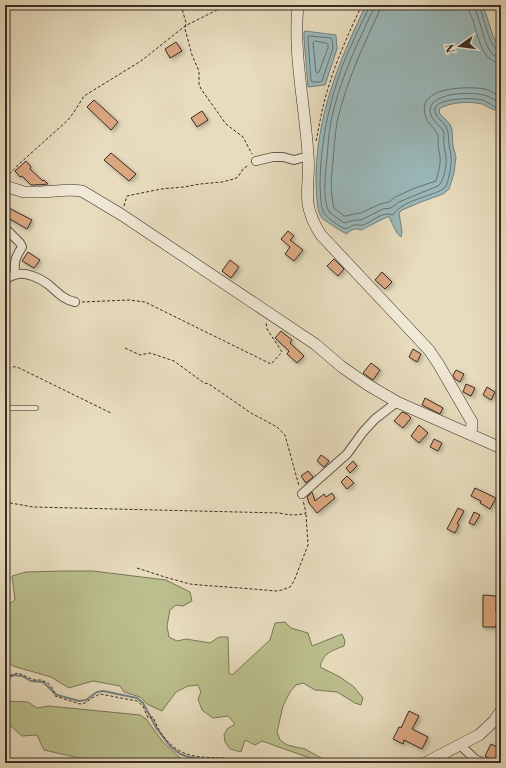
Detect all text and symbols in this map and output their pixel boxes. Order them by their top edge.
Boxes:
north arrow [440,26,480,66]
text: N [443,42,459,54]

